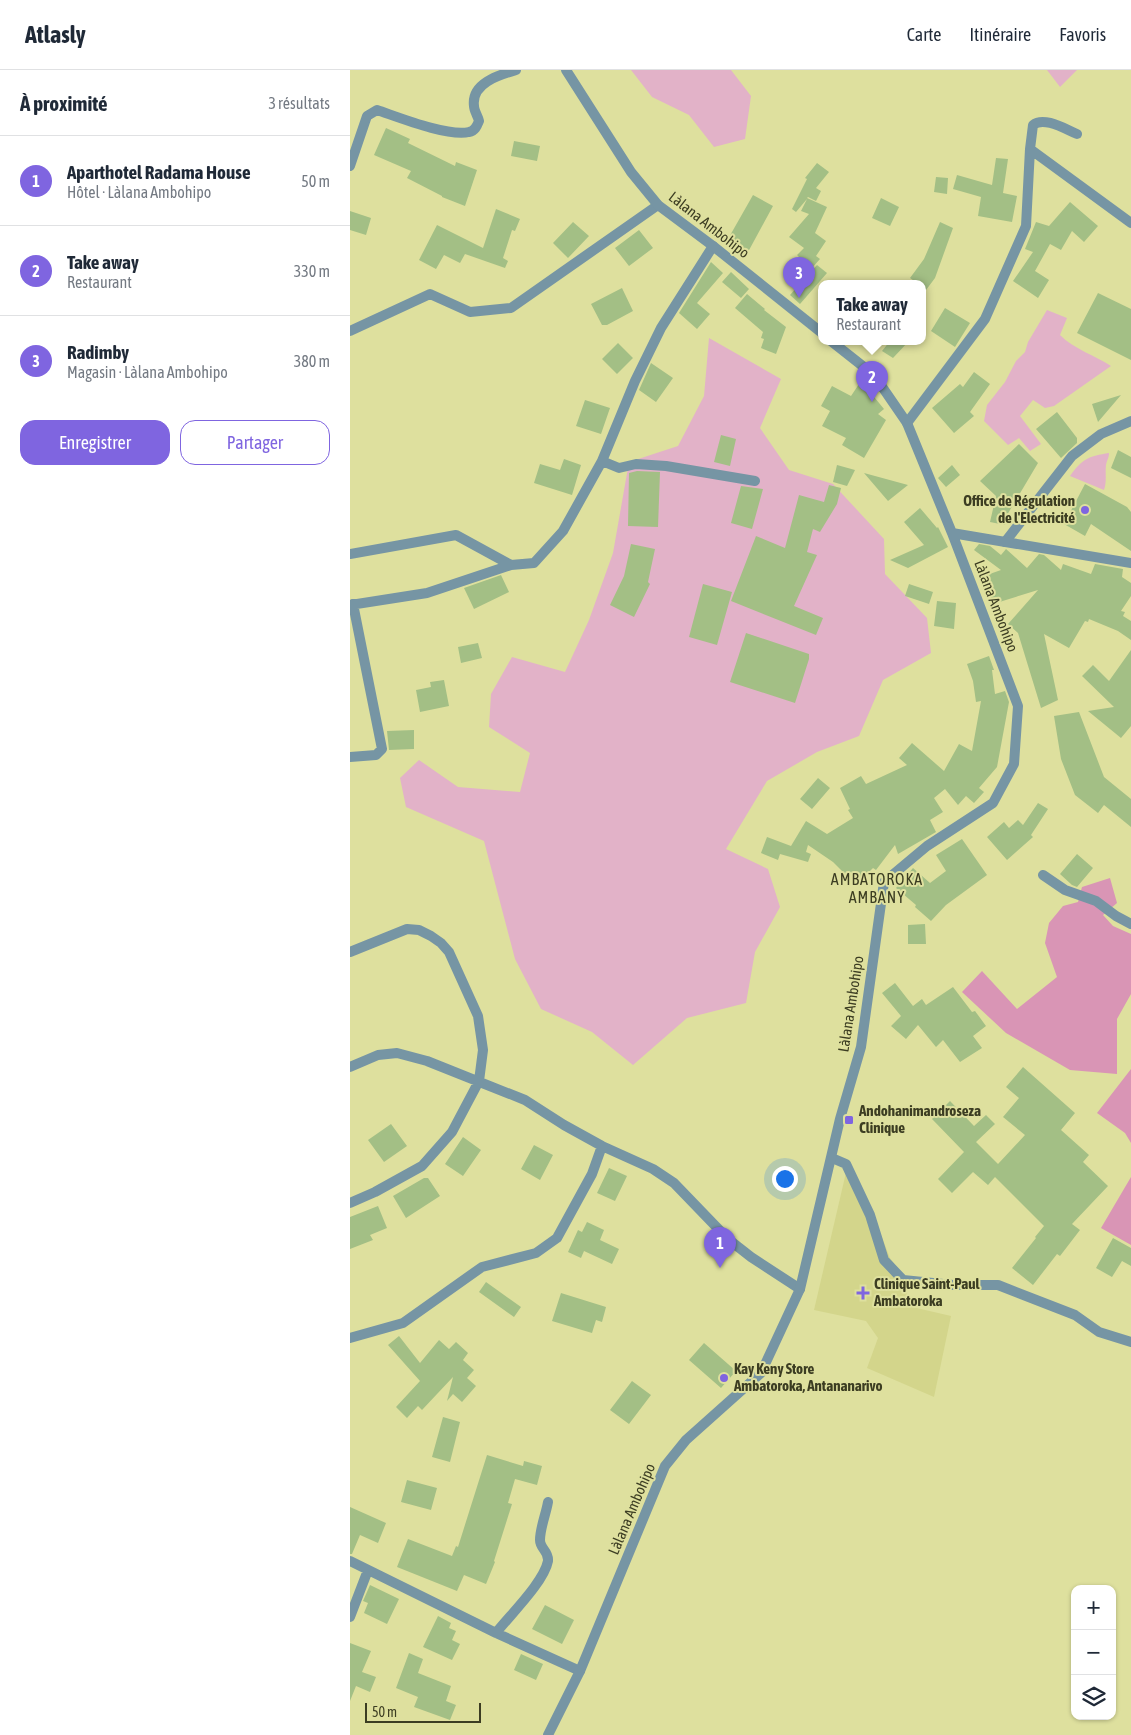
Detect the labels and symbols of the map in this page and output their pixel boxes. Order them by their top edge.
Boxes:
street label: Làlana Ambohipo [666,188,753,261]
pin: 3 [783,257,815,298]
pin: 2 [856,361,888,402]
place label: Office de Régulation de l'Electricité [963,492,1075,526]
marker: Office de Régulation de l'Electricité [1079,504,1091,516]
street label: Làlana Ambohipo [971,557,1022,654]
district label: AMBATOROKA AMBANY [831,870,923,906]
street label: Làlana Ambohipo [835,955,867,1053]
place label: Andohanimandroseza Clinique [858,1102,981,1136]
marker: Andohanimandroseza Clinique [843,1114,855,1126]
your location [772,1166,798,1192]
pin: 1 [704,1227,736,1268]
place label: Clinique Saint-Paul Ambatoroka [873,1275,980,1309]
marker: Clinique Saint-Paul Ambatoroka [856,1286,870,1300]
place label: Kay Keny Store Ambatoroka, Antananarivo [733,1360,883,1394]
marker: Kay Keny Store Ambatoroka, Antananarivo [718,1372,730,1384]
street label: Làlana Ambohipo [605,1461,658,1557]
scale bar [365,1700,481,1723]

